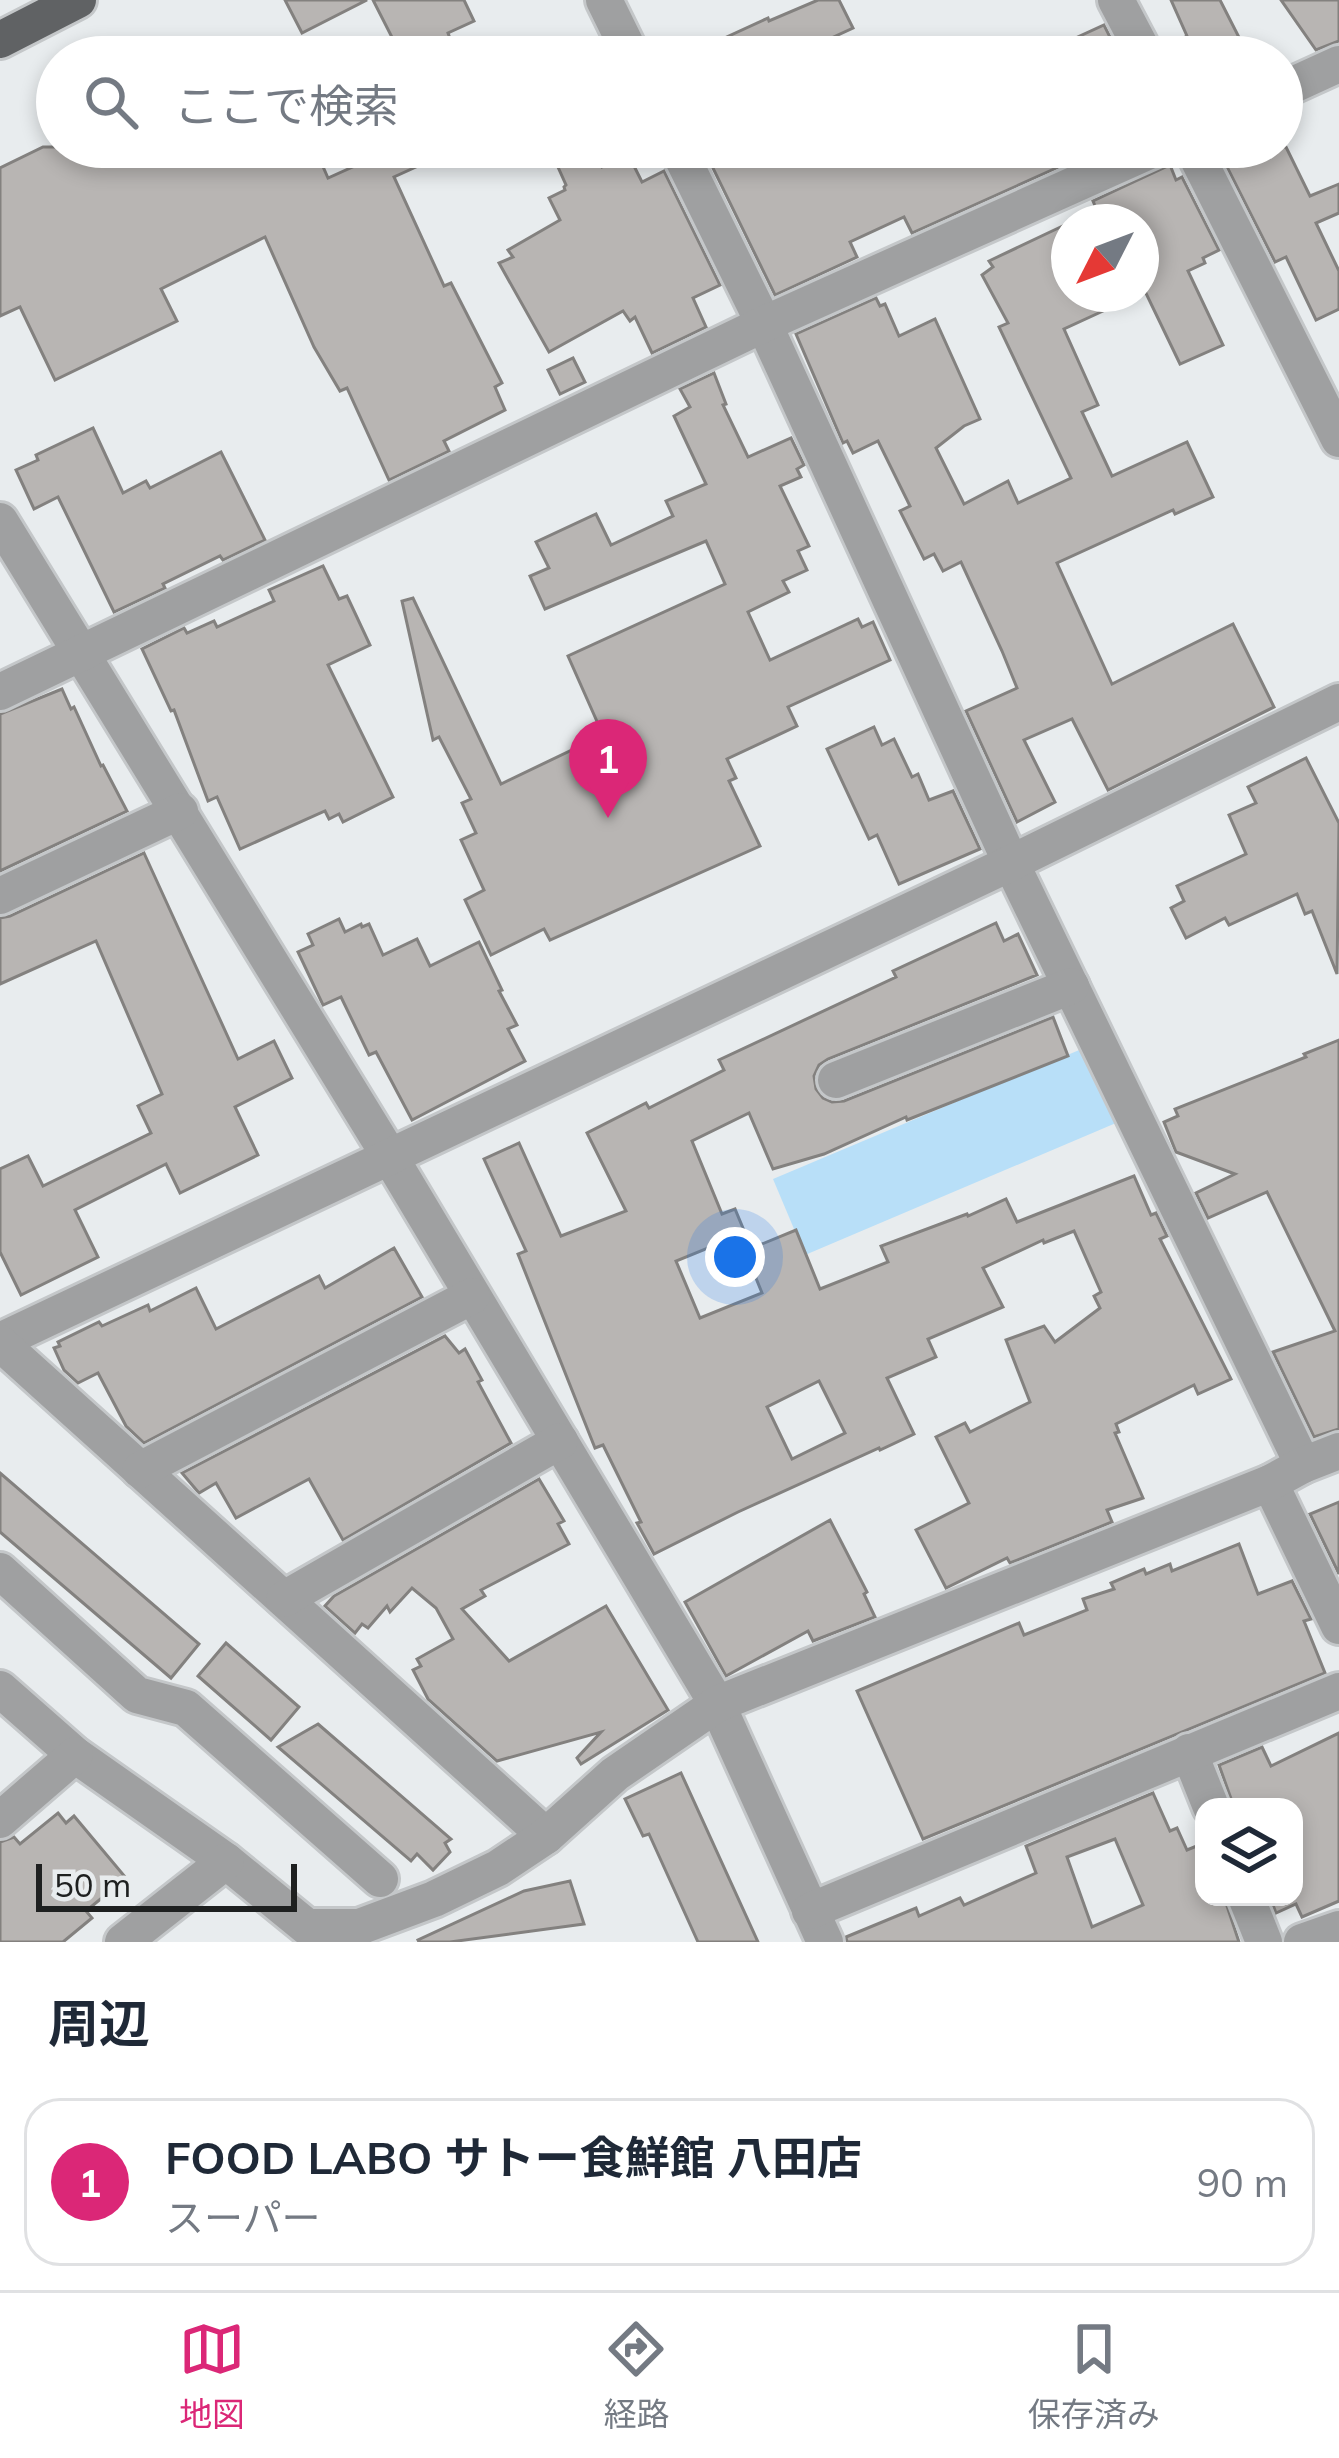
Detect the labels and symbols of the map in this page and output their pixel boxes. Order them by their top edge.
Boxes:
north arrow [1051,204,1159,312]
pin: 1 [569,719,647,818]
your location [705,1227,765,1287]
scale bar [36,1858,297,1911]

